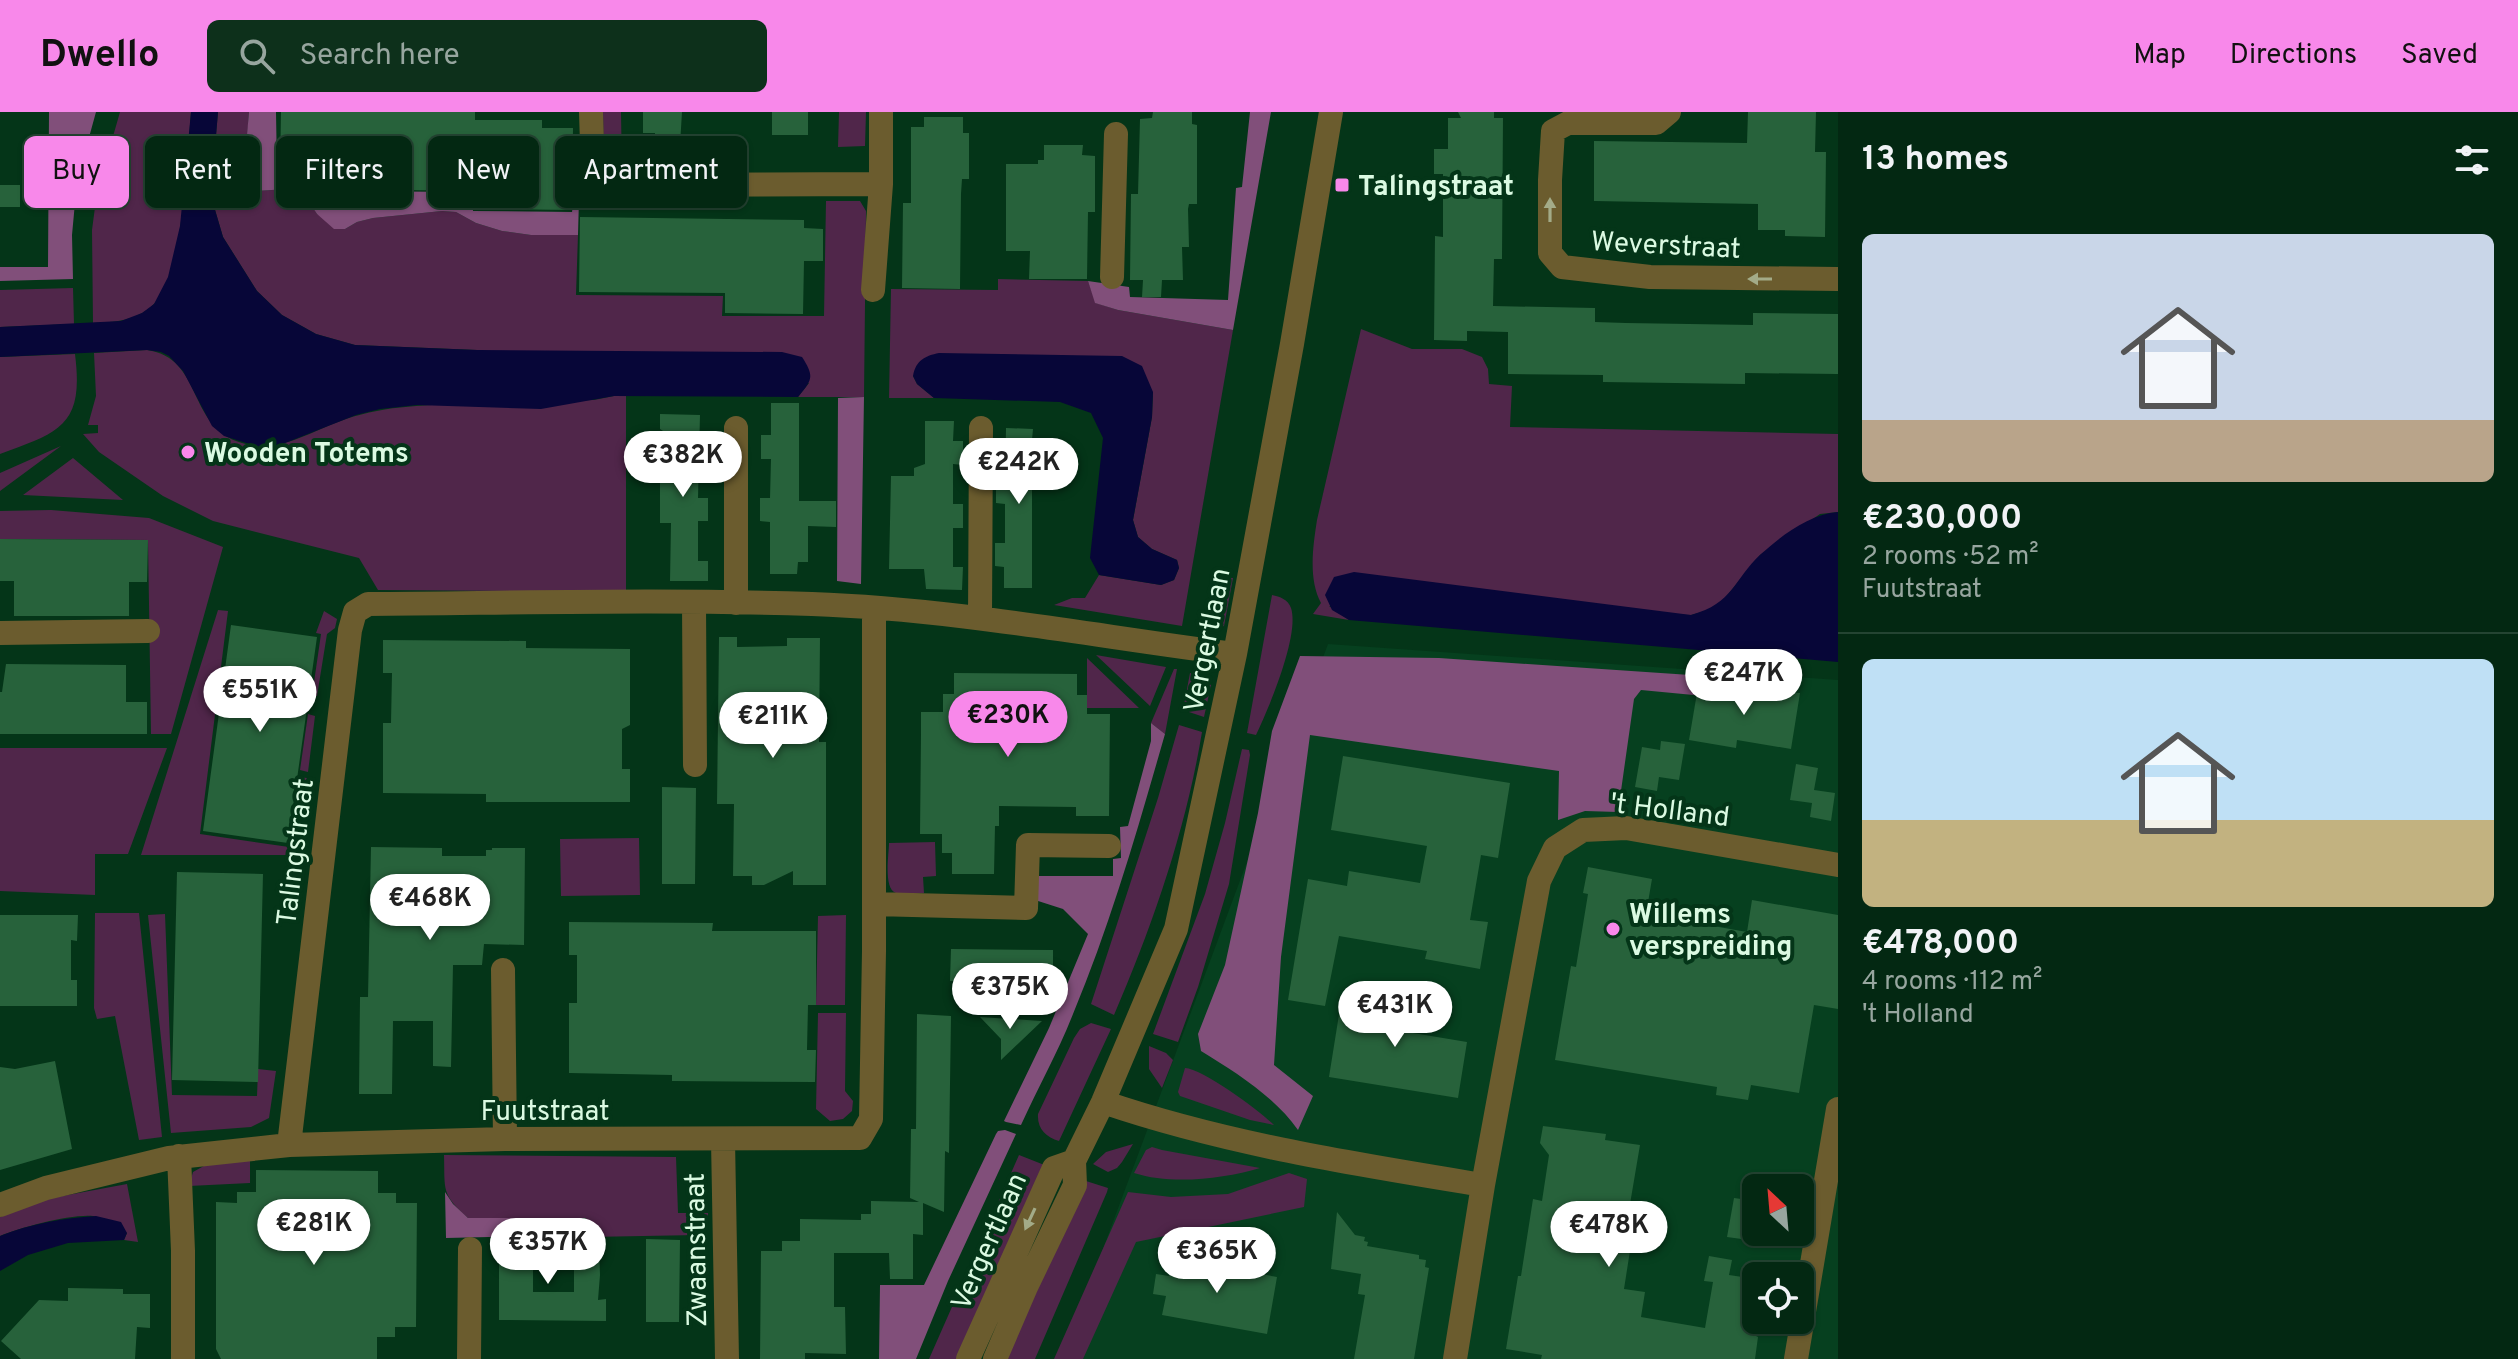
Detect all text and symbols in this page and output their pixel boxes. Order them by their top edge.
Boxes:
search box [207,20,767,92]
text: Dwello [40,32,159,81]
icon: search [235,34,279,78]
text: Search here [299,38,460,75]
text: Map [2133,38,2186,74]
text: Directions [2230,38,2357,74]
text: Saved [2401,38,2478,74]
chip: Buy [24,136,129,208]
chip: Rent [145,136,260,208]
chip: Filters [276,136,412,208]
chip: New [428,136,539,208]
chip: Apartment [555,136,747,208]
icon: filters [2450,138,2494,182]
text: 13 homes [1862,139,2009,182]
place label: Talingstraat [1358,170,1514,206]
marker: Talingstraat [1333,176,1351,194]
one-way arrow [1544,197,1556,222]
street label: Weverstraat [1590,225,1742,269]
one-way arrow [1747,273,1772,285]
icon: home [2106,286,2250,430]
pin: €382K [627,431,739,499]
place label: Wooden Totems [204,437,409,473]
pin: €242K [963,438,1075,506]
text: €382K [642,440,724,473]
marker: Wooden Totems [179,443,197,461]
text: €242K [977,447,1061,480]
text: €230,000 [1862,498,2022,541]
text: 2 rooms · 52 m² [1862,541,2039,574]
street label: Vergertlaan [1177,565,1241,716]
text: Fuutstraat [1862,574,1982,607]
pin: €247K [1688,649,1800,717]
text: €247K [1703,658,1785,691]
pin: €551K [204,666,316,734]
text: €551K [221,675,299,708]
pin: €230K [952,691,1064,759]
pin: €211K [717,692,829,760]
text: €230K [966,700,1050,733]
text: €211K [737,701,809,734]
icon: home [2106,711,2250,855]
street label: Talingstraat [270,777,324,928]
street label: 't Holland [1608,787,1731,837]
pin: €468K [374,874,486,942]
text: €468K [388,883,472,916]
place label: Willems verspreiding [1629,898,1792,966]
marker: Willems verspreiding [1604,920,1622,938]
text: €478,000 [1862,923,2019,966]
pin: €375K [954,963,1066,1031]
text: 4 rooms · 112 m² [1862,966,2042,999]
text: €375K [970,972,1050,1005]
pin: €431K [1339,981,1451,1049]
text: €431K [1356,990,1434,1023]
text: 't Holland [1862,999,1974,1032]
street label: Fuutstraat [480,1095,610,1131]
street label: Vergertlaan [945,1168,1037,1316]
street label: Zwaanstraat [679,1172,717,1328]
north arrow [1742,1174,1814,1246]
map controls [1742,1174,1814,1334]
pin: €281K [258,1199,370,1267]
pin: €478K [1553,1201,1665,1269]
text: €281K [275,1208,353,1241]
one-way arrow [1023,1208,1037,1231]
text: €478K [1568,1210,1650,1243]
pin: €357K [492,1218,604,1286]
text: €357K [508,1227,588,1260]
pin: €365K [1161,1227,1273,1295]
text: €365K [1176,1236,1258,1269]
button: locate [1742,1262,1814,1334]

